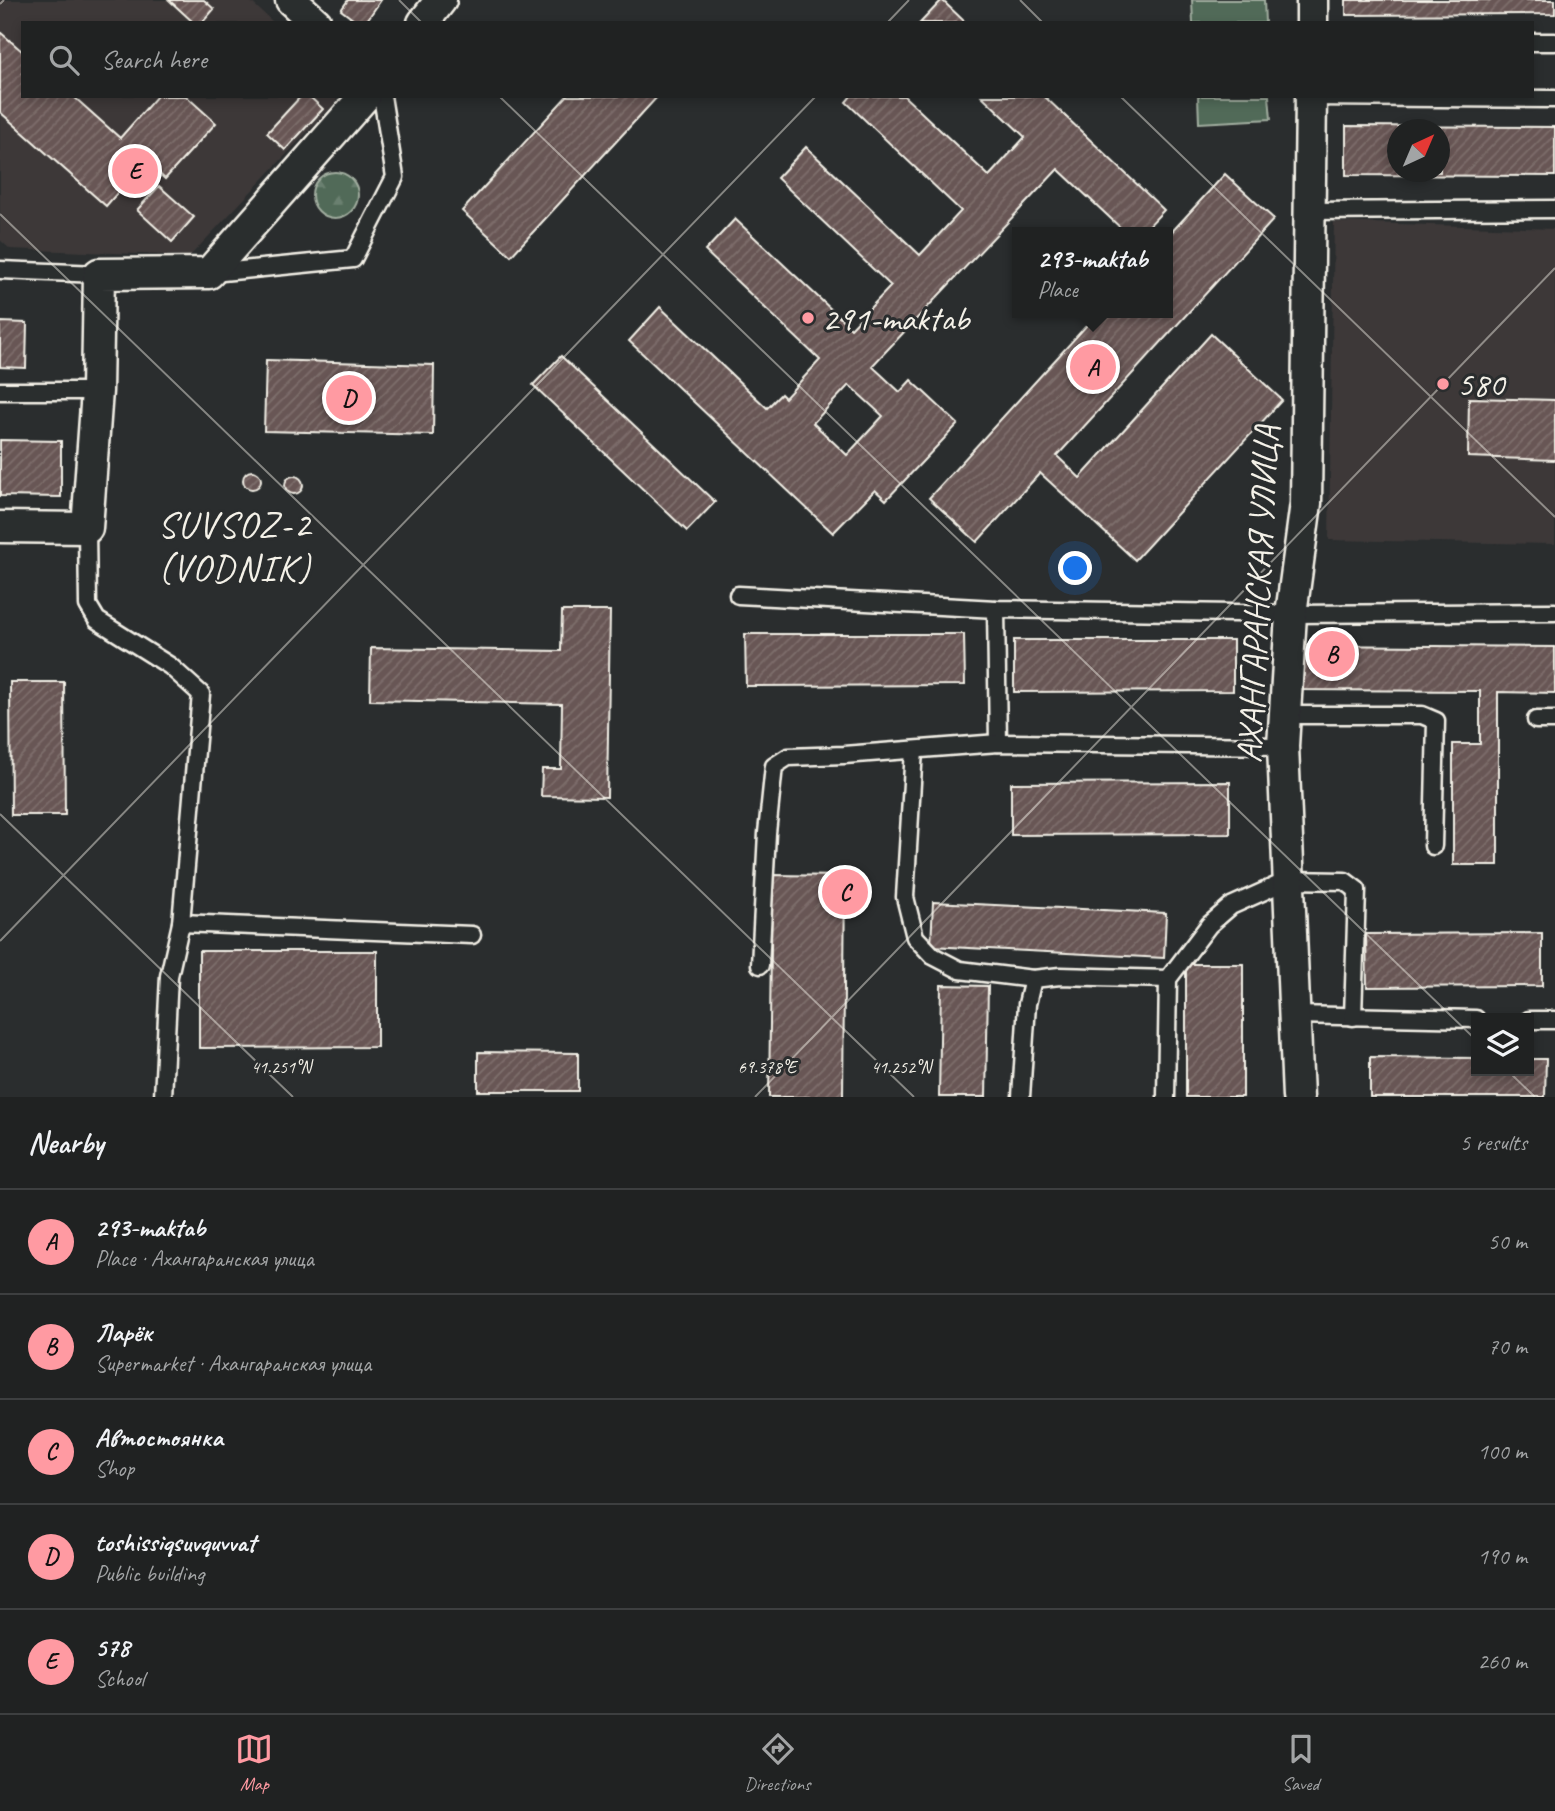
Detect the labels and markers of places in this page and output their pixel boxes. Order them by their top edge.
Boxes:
pin: E [112,145,158,197]
place label: 291-maktab [822,296,971,341]
marker: 291-maktab [800,310,816,326]
pin: A [1070,341,1116,393]
place label: 580 [1457,362,1507,407]
pin: D [326,372,372,424]
marker: 580 [1435,376,1451,392]
pin: B [1309,628,1355,680]
pin: C [822,866,868,918]

